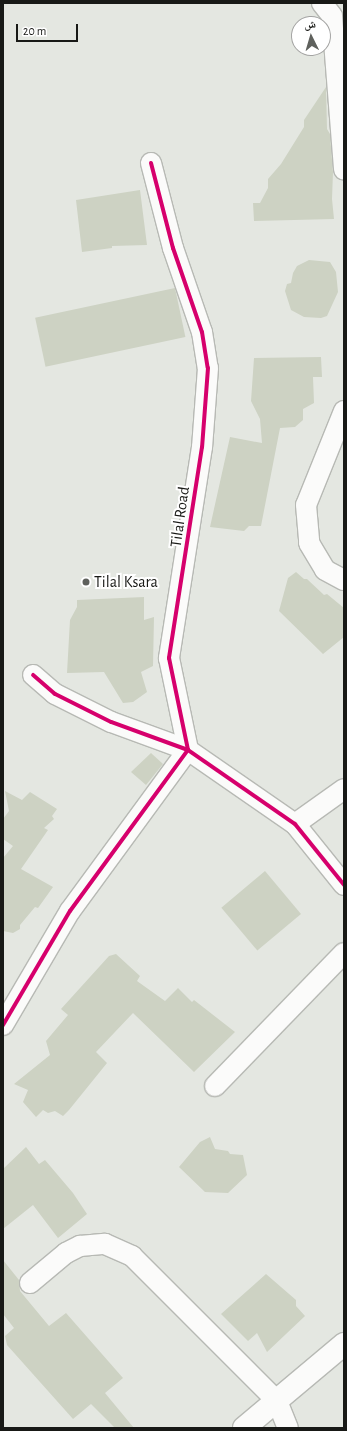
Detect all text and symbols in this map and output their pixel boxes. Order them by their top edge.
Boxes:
scale bar [18,16,80,42]
north arrow [291,16,331,56]
text: ش [304,19,316,31]
text: 20 m [23,25,46,37]
street label: Tilal Road [166,485,194,549]
place label: Tilal Ksara [94,572,158,592]
marker: Tilal Ksara [81,577,91,587]

